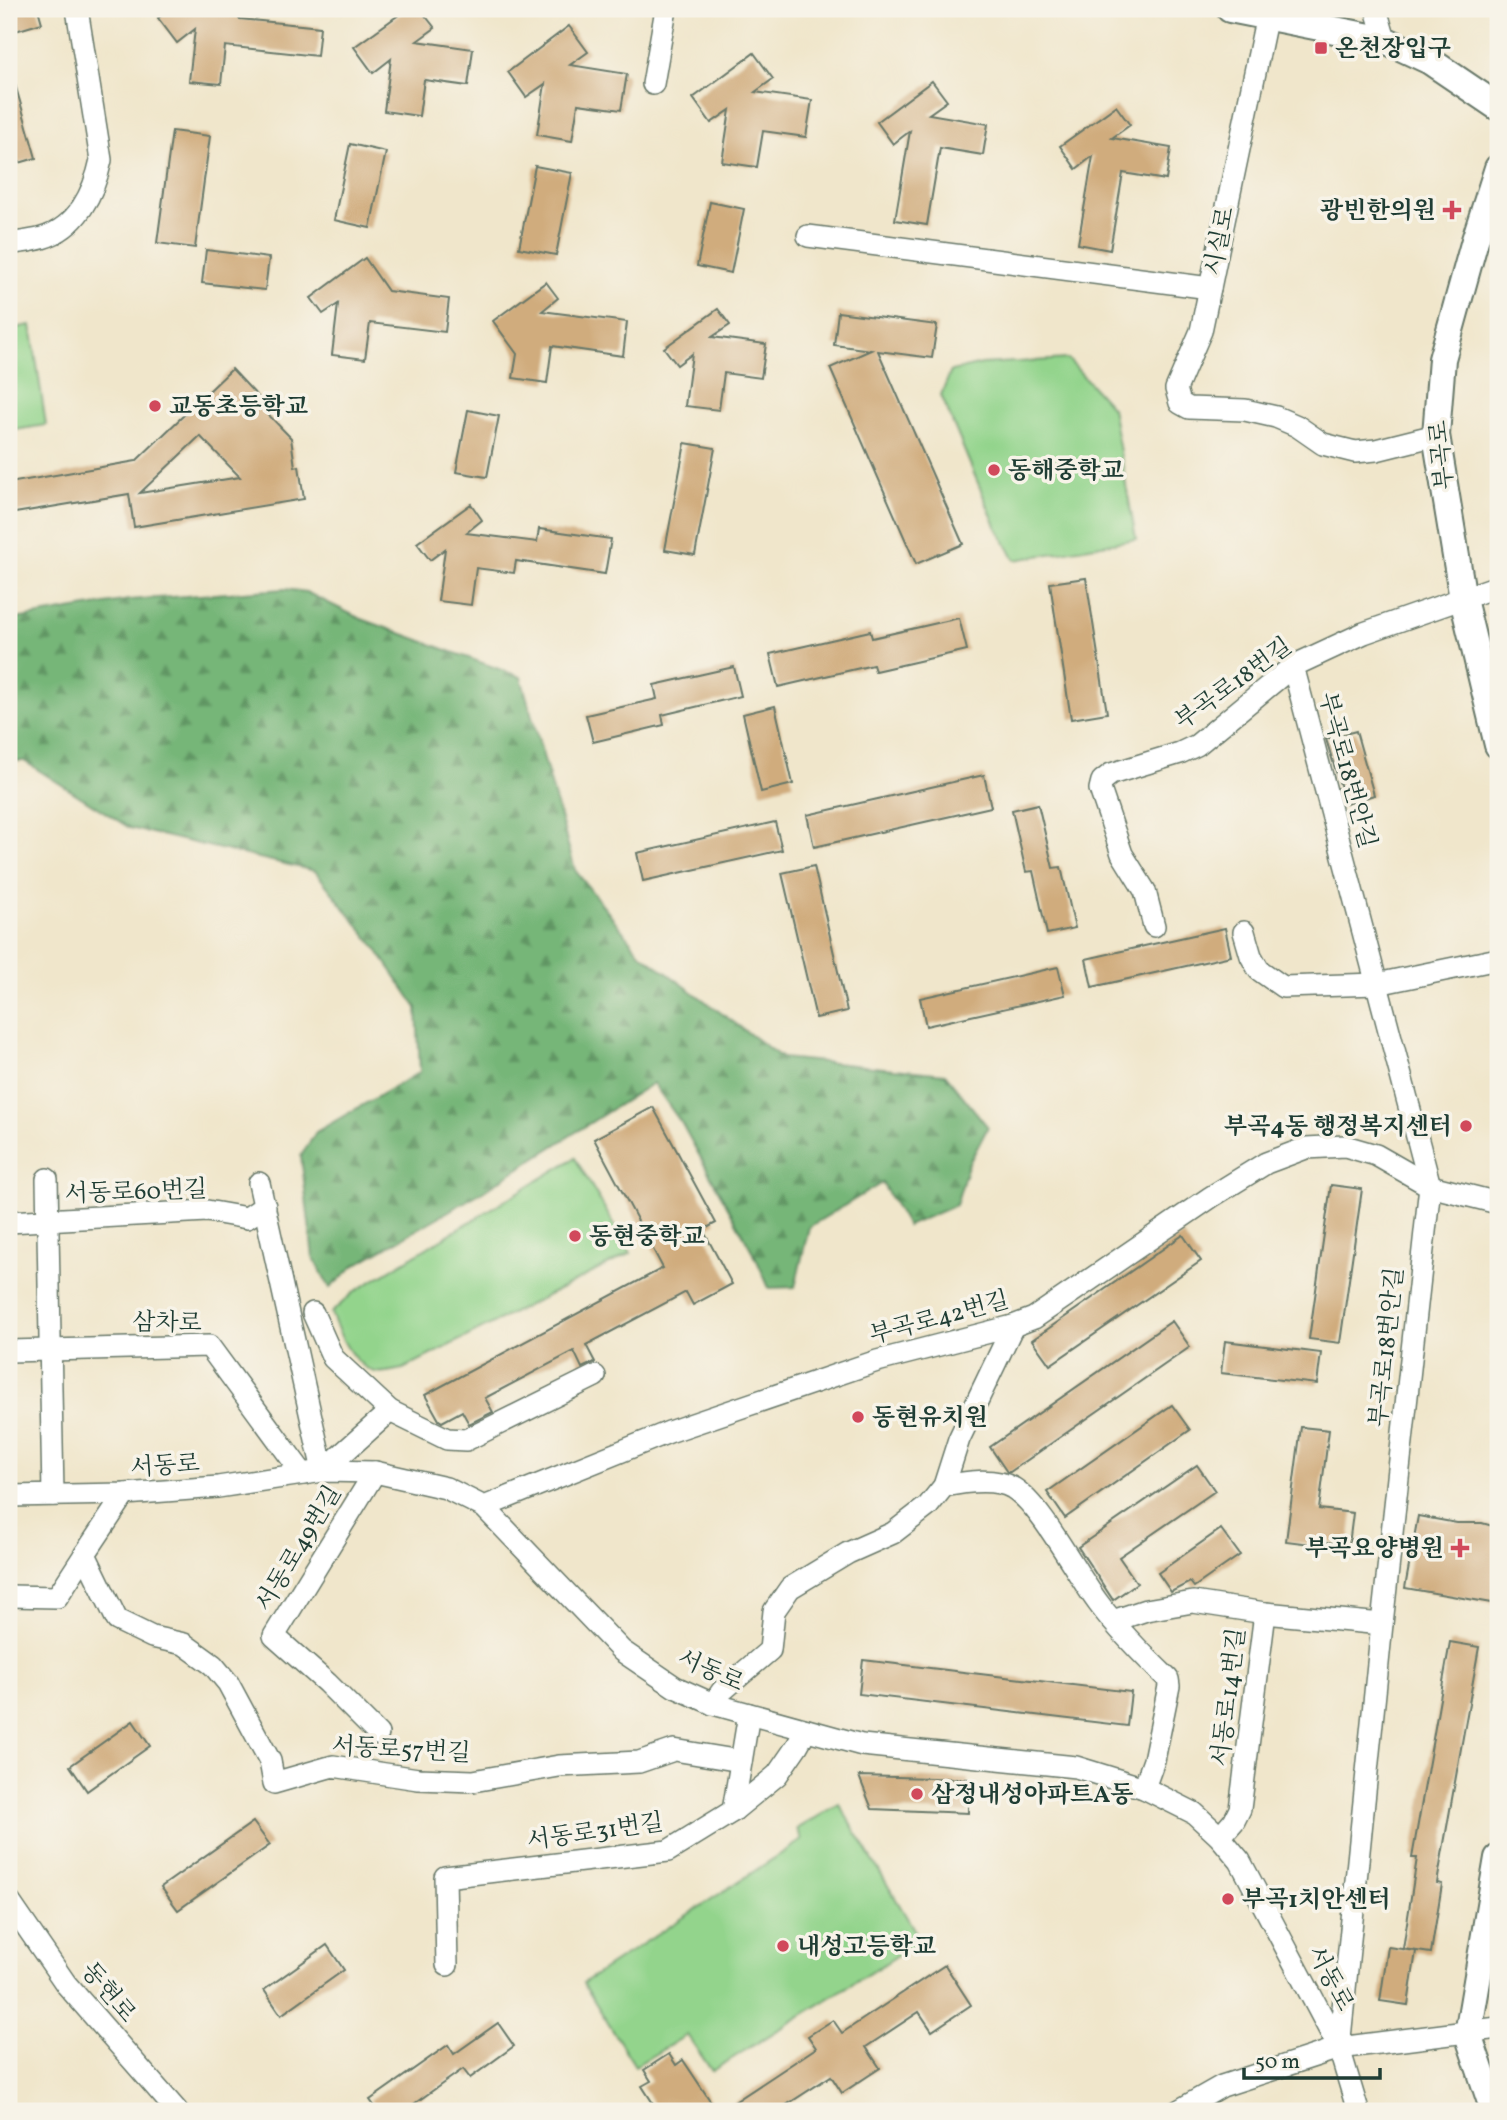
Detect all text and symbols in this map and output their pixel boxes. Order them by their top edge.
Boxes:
place label: 온천장입구 [1335,33,1451,67]
marker: 온천장입구 [1313,40,1329,56]
place label: 광빈한의원 [1320,195,1436,229]
marker: 광빈한의원 [1442,200,1462,220]
street label: 시실로 [1198,204,1244,279]
place label: 교동초등학교 [169,391,308,425]
marker: 교동초등학교 [147,398,163,414]
street label: 부곡로 [1422,418,1464,491]
place label: 동해중학교 [1008,455,1124,489]
marker: 동해중학교 [986,462,1002,478]
street label: 부곡로18번길 [1169,630,1300,739]
street label: 부곡로18번안길 [1309,689,1383,852]
place label: 부곡4동 행정복지센터 [1224,1111,1452,1145]
marker: 부곡4동 행정복지센터 [1458,1118,1474,1134]
street label: 서동로60번길 [64,1174,208,1212]
place label: 동현중학교 [589,1221,705,1255]
marker: 동현중학교 [567,1228,583,1244]
street label: 부곡로18번안길 [1363,1266,1413,1429]
street label: 부곡로42번길 [866,1284,1013,1354]
street label: 삼차로 [132,1306,202,1342]
place label: 동현유치원 [872,1402,988,1436]
marker: 동현유치원 [850,1409,866,1425]
street label: 서동로 [129,1448,201,1486]
street label: 서동로49번길 [249,1479,351,1619]
place label: 부곡요양병원 [1305,1533,1444,1567]
marker: 부곡요양병원 [1450,1538,1470,1558]
street label: 서동로14번길 [1205,1626,1255,1769]
street label: 서동로 [671,1642,749,1702]
street label: 서동로57번길 [331,1730,471,1772]
place label: 삼정내성아파트A동 [931,1779,1134,1813]
marker: 삼정내성아파트A동 [909,1786,925,1802]
street label: 서동로31번길 [525,1807,666,1859]
place label: 부곡1치안센터 [1242,1884,1391,1918]
marker: 부곡1치안센터 [1220,1891,1236,1907]
place label: 내성고등학교 [797,1931,936,1965]
marker: 내성고등학교 [775,1938,791,1954]
street label: 서동로 [1298,1940,1361,2018]
street label: 동현로 [72,1956,143,2031]
scale bar [1244,2036,1381,2080]
text: 50 m [1255,2048,1300,2077]

